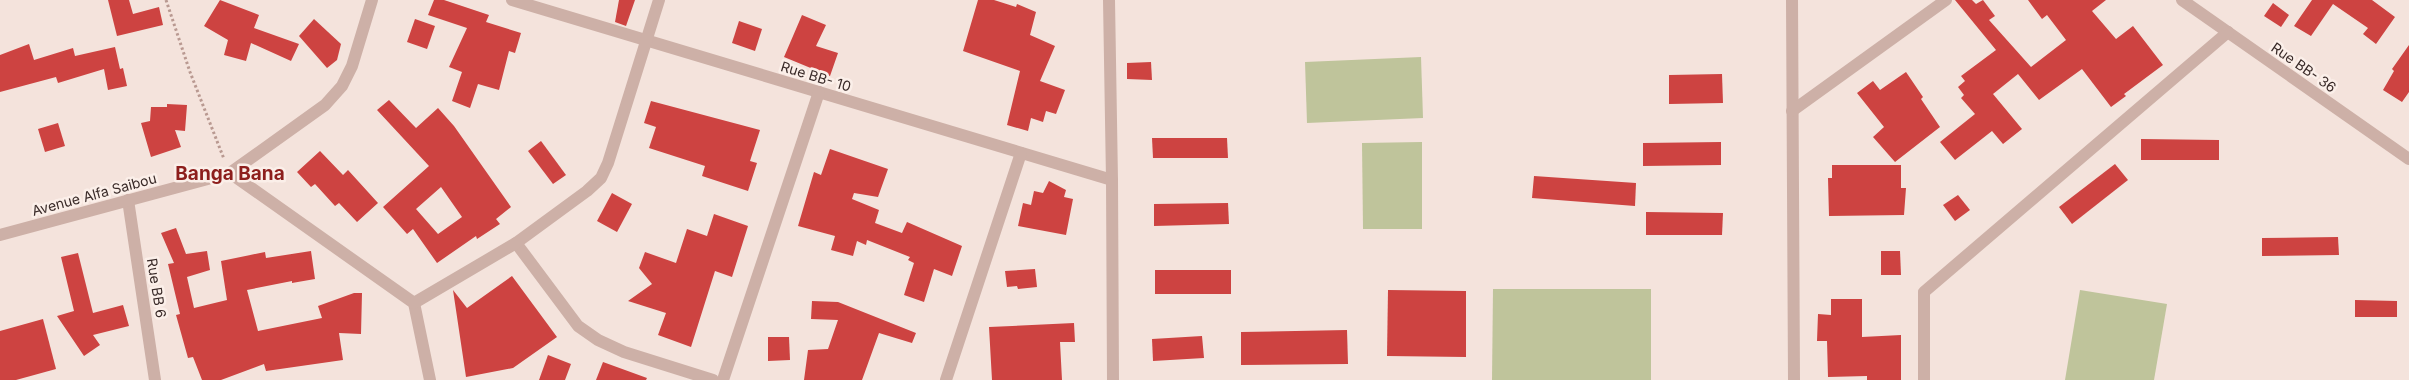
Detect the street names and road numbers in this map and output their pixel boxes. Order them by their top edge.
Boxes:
street label: Rue BB- 36 [2268,38,2340,96]
street label: Rue BB- 10 [779,57,853,95]
street label: Avenue Alfa Saibou [30,169,158,219]
street label: Rue BB 6 [144,257,170,319]

